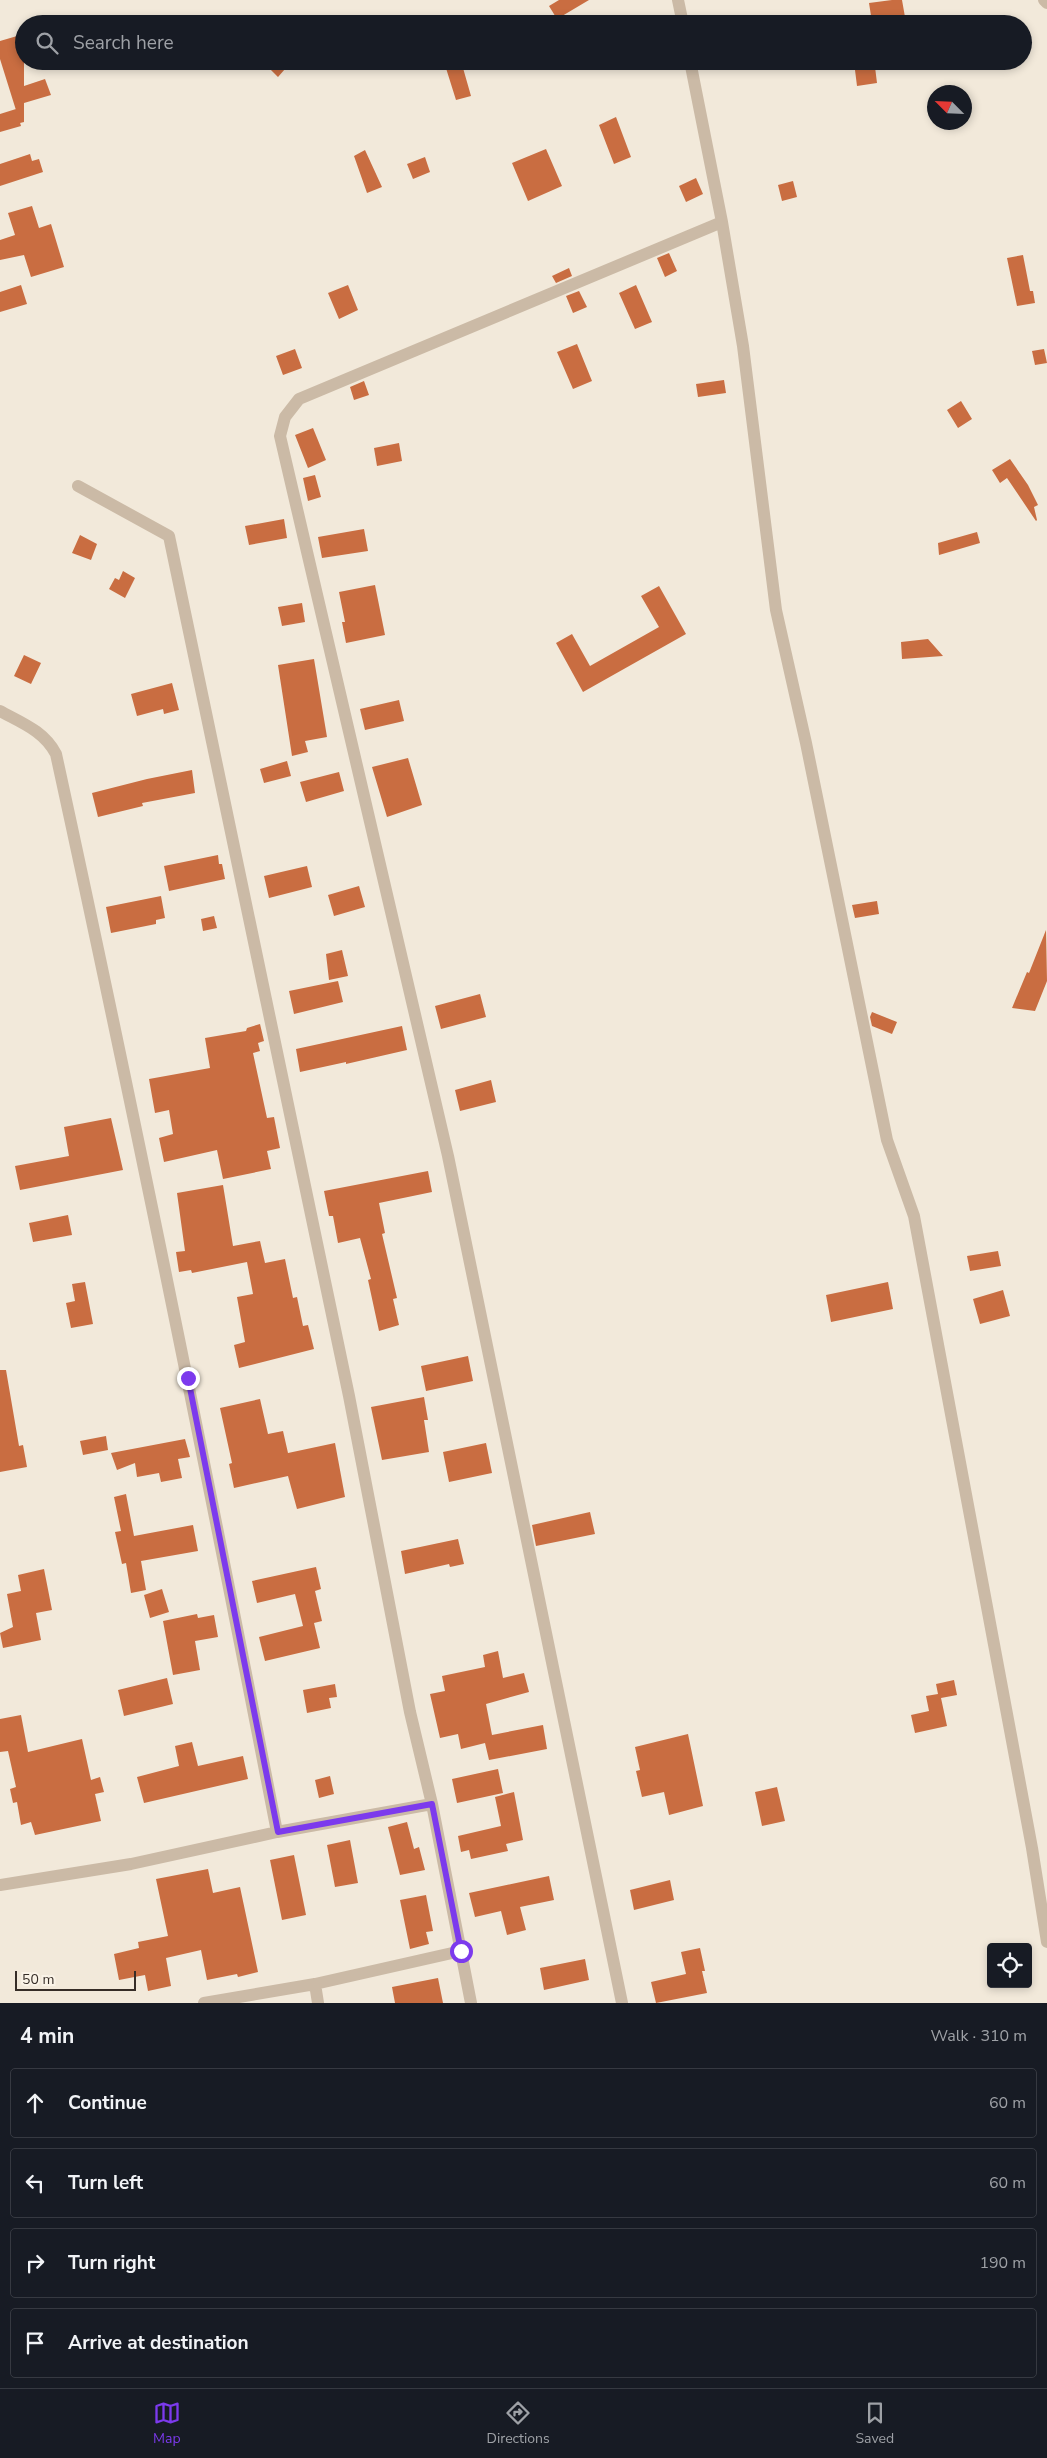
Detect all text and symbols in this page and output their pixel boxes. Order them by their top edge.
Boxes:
search box [15,15,1032,70]
icon: search [33,29,61,57]
text: Search here [73,30,174,56]
north arrow [927,85,972,130]
route end [177,1367,200,1390]
route start [450,1940,473,1963]
map controls [987,1943,1032,1988]
button: locate [987,1943,1032,1988]
scale bar [15,1968,136,1991]
text: 50 m [22,1970,54,1989]
text: 4 min [20,2022,74,2050]
text: Walk · 310 m [931,2025,1027,2047]
icon: ahead [21,2089,49,2117]
text: Continue [68,2090,147,2116]
text: 60 m [989,2092,1026,2114]
icon: left [21,2169,49,2197]
text: Turn left [68,2170,143,2196]
text: 60 m [989,2172,1026,2194]
icon: right [21,2249,49,2277]
text: Turn right [68,2250,155,2276]
text: 190 m [979,2252,1026,2274]
icon: arrive [21,2329,49,2357]
text: Arrive at destination [68,2330,249,2356]
tab: Map [153,2399,181,2448]
tab: Directions [487,2399,550,2448]
tab: Saved [855,2399,894,2448]

